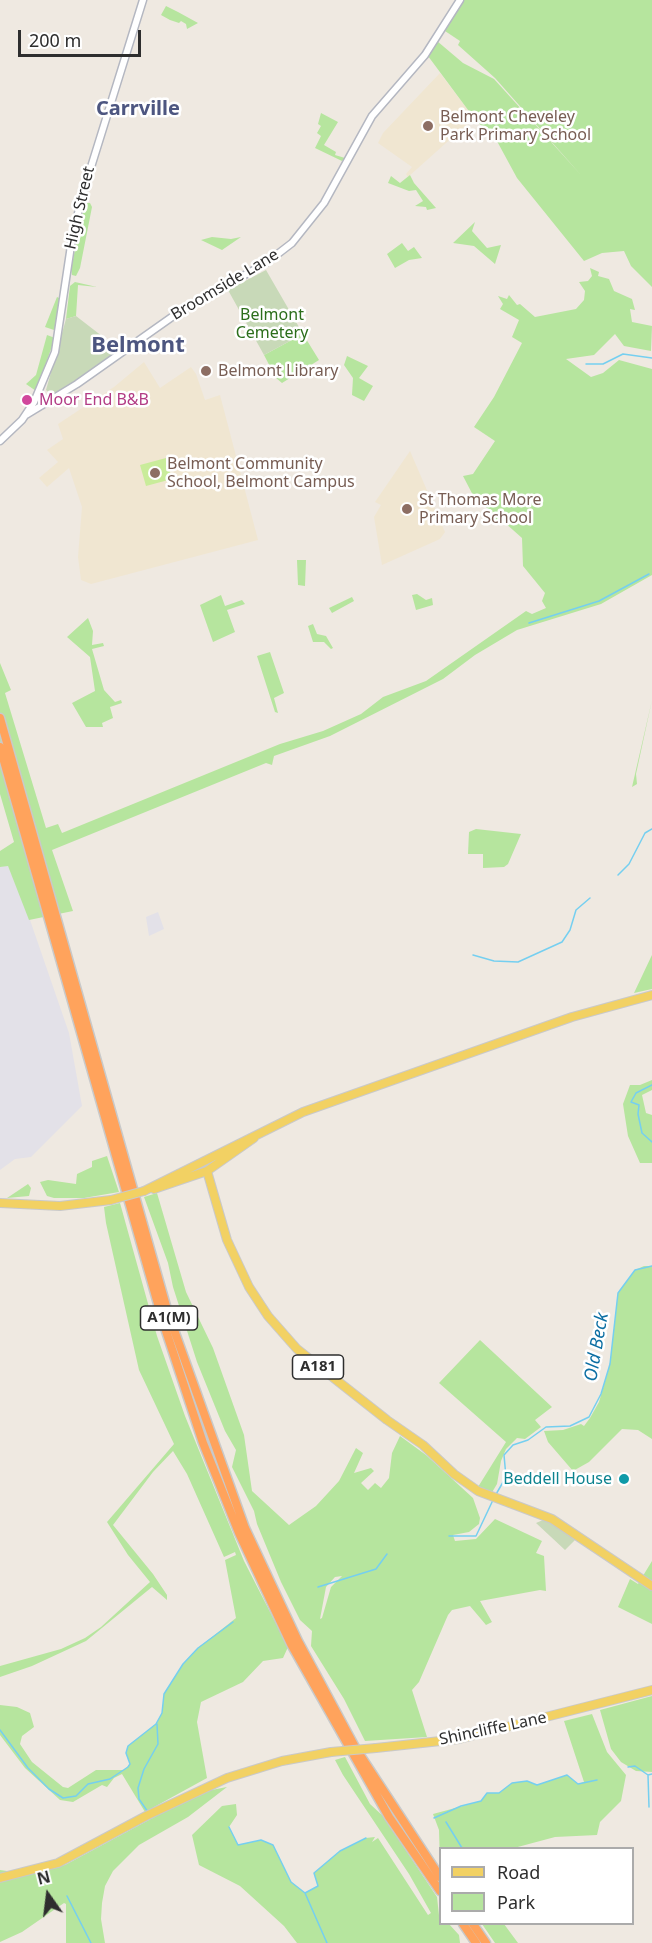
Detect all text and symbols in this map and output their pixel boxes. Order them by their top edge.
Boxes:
scale bar [21,18,144,56]
text: 200 m [29,28,81,52]
district label: Carrville [96,97,180,121]
place label: Belmont Cheveley Park Primary School [440,107,591,145]
marker: Belmont Cheveley Park Primary School [421,119,435,133]
street label: High Street [61,165,99,251]
street label: Broomside Lane [168,245,282,325]
park label: Belmont Cemetery [236,305,308,343]
district label: Belmont [91,333,185,359]
place label: Belmont Library [218,361,338,381]
marker: Belmont Library [199,364,213,378]
place label: Moor End B&B [39,390,149,410]
marker: Moor End B&B [20,393,34,407]
place label: Belmont Community School, Belmont Campus [167,454,355,492]
marker: Belmont Community School, Belmont Campus [148,466,162,480]
place label: St Thomas More Primary School [419,490,541,528]
marker: St Thomas More Primary School [400,502,414,516]
road number: A1(M) [140,1306,198,1330]
water label: Old Beck [580,1311,614,1383]
road number: A181 [292,1355,344,1379]
place label: Beddell House [503,1469,612,1489]
marker: Beddell House [617,1472,631,1486]
street label: Shincliffe Lane [438,1708,548,1750]
legend [439,1847,634,1925]
text: Road [497,1860,540,1884]
north arrow [18,1865,78,1925]
text: N [35,1865,53,1890]
text: Park [497,1890,535,1914]

